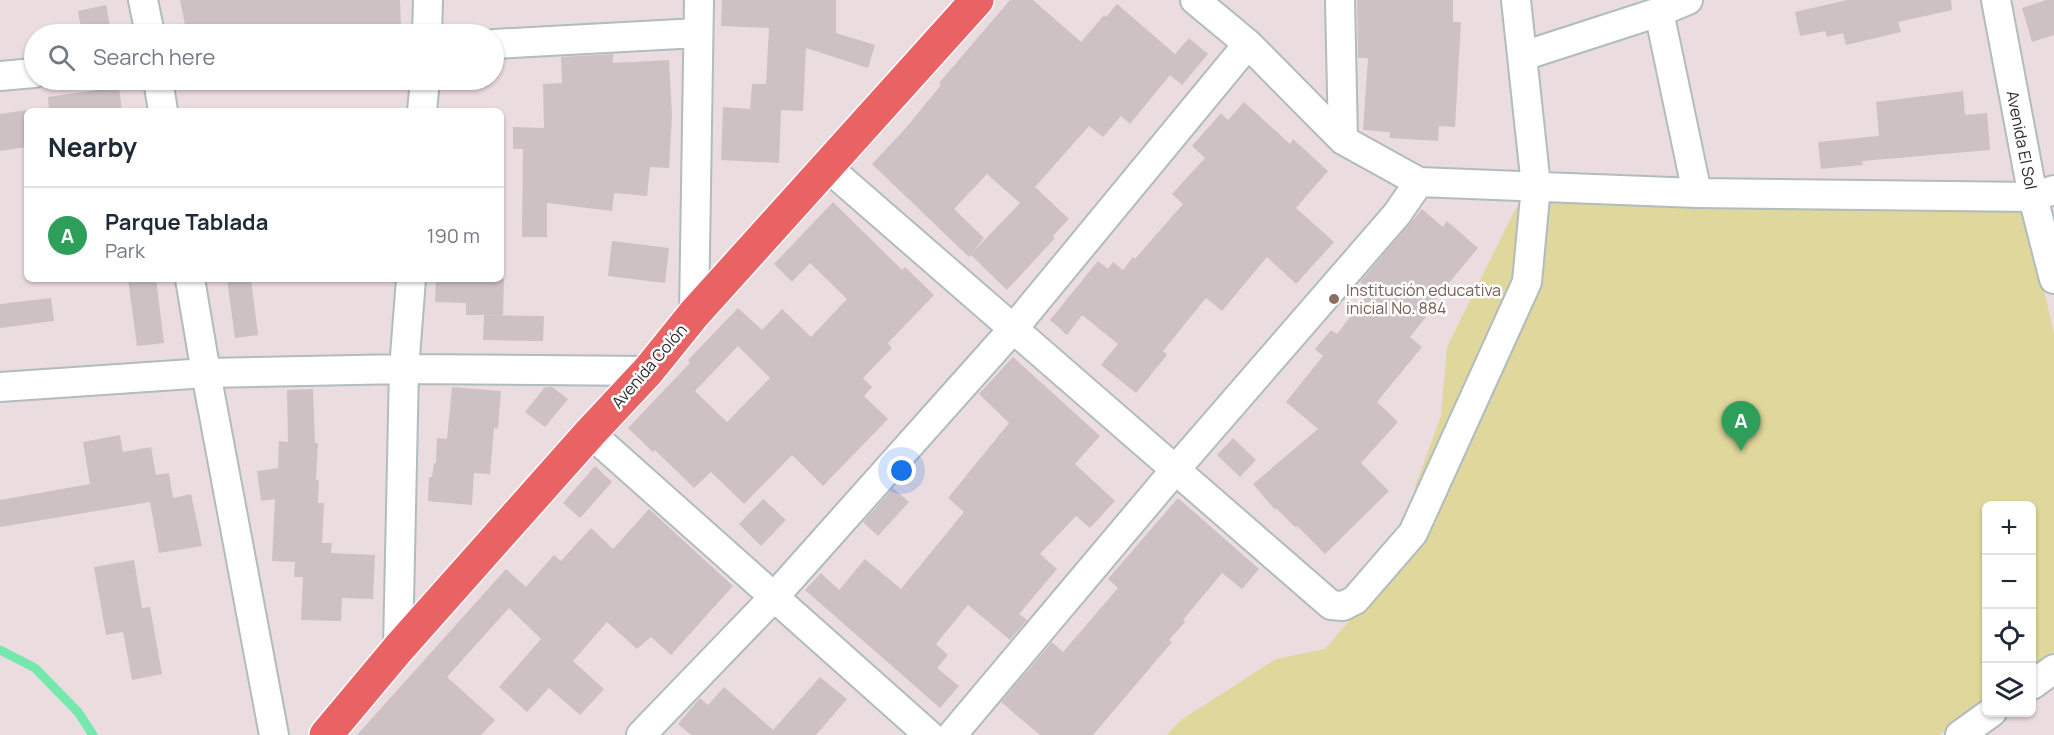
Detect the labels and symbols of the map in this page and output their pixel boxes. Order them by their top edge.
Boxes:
street label: Avenida El Sol [2002,89,2042,191]
place label: Institución educativa inicial No. 884 [1346,279,1501,319]
marker: Institución educativa inicial No. 884 [1327,292,1341,306]
street label: Avenida Colón [606,319,692,413]
pin: A [1722,402,1760,451]
your location [887,456,916,485]

